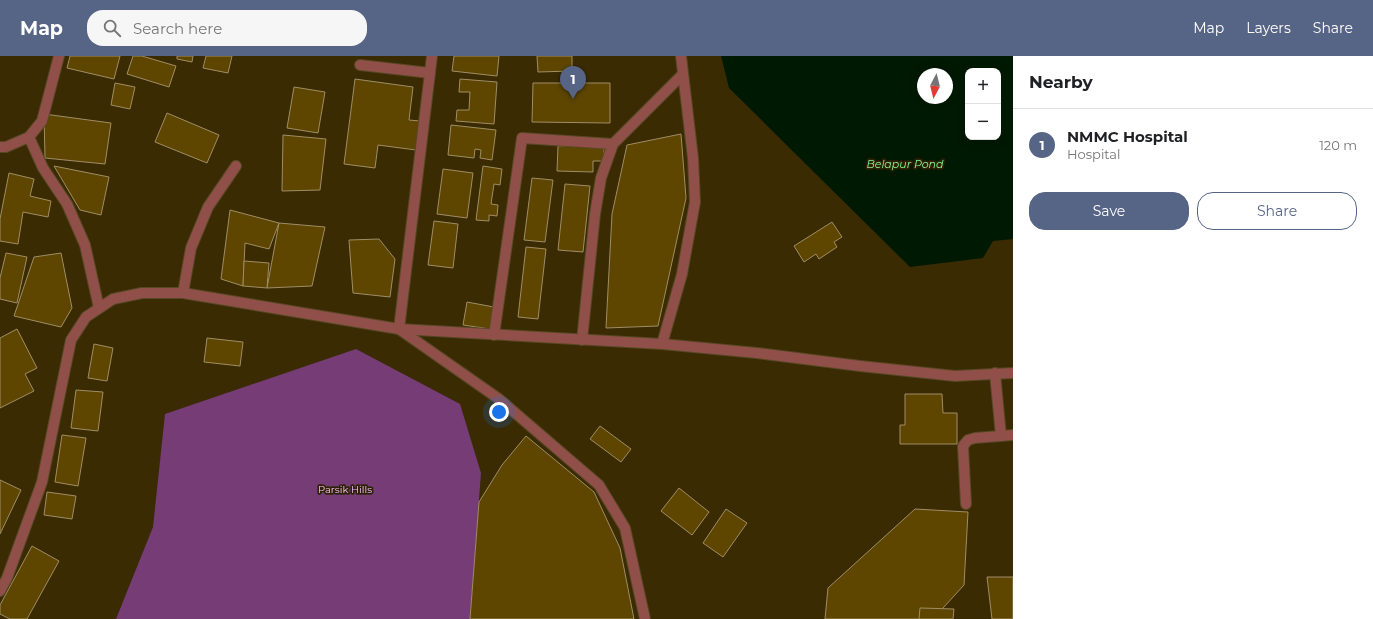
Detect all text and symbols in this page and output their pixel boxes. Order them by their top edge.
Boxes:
search box [87,10,367,46]
text: Map [20,17,63,40]
icon: search [101,17,123,39]
text: Search here [133,19,222,38]
text: Map [1193,19,1224,37]
text: Layers [1246,19,1291,37]
text: Share [1313,19,1353,37]
pin: 1 [560,66,586,99]
north arrow [917,68,953,104]
map controls [965,68,1001,140]
button: + [965,68,1001,104]
text: Nearby [1029,72,1093,92]
button: − [965,104,1001,140]
text: NMMC Hospital [1067,127,1188,146]
text: 1 [1039,137,1045,153]
text: 120 m [1319,137,1357,153]
text: Hospital [1067,146,1120,162]
water label: Belapur Pond [866,157,944,171]
button: Save [1029,192,1189,230]
button: Share [1197,192,1357,230]
your location [489,402,509,422]
park label: Parsik Hills [318,483,372,496]

